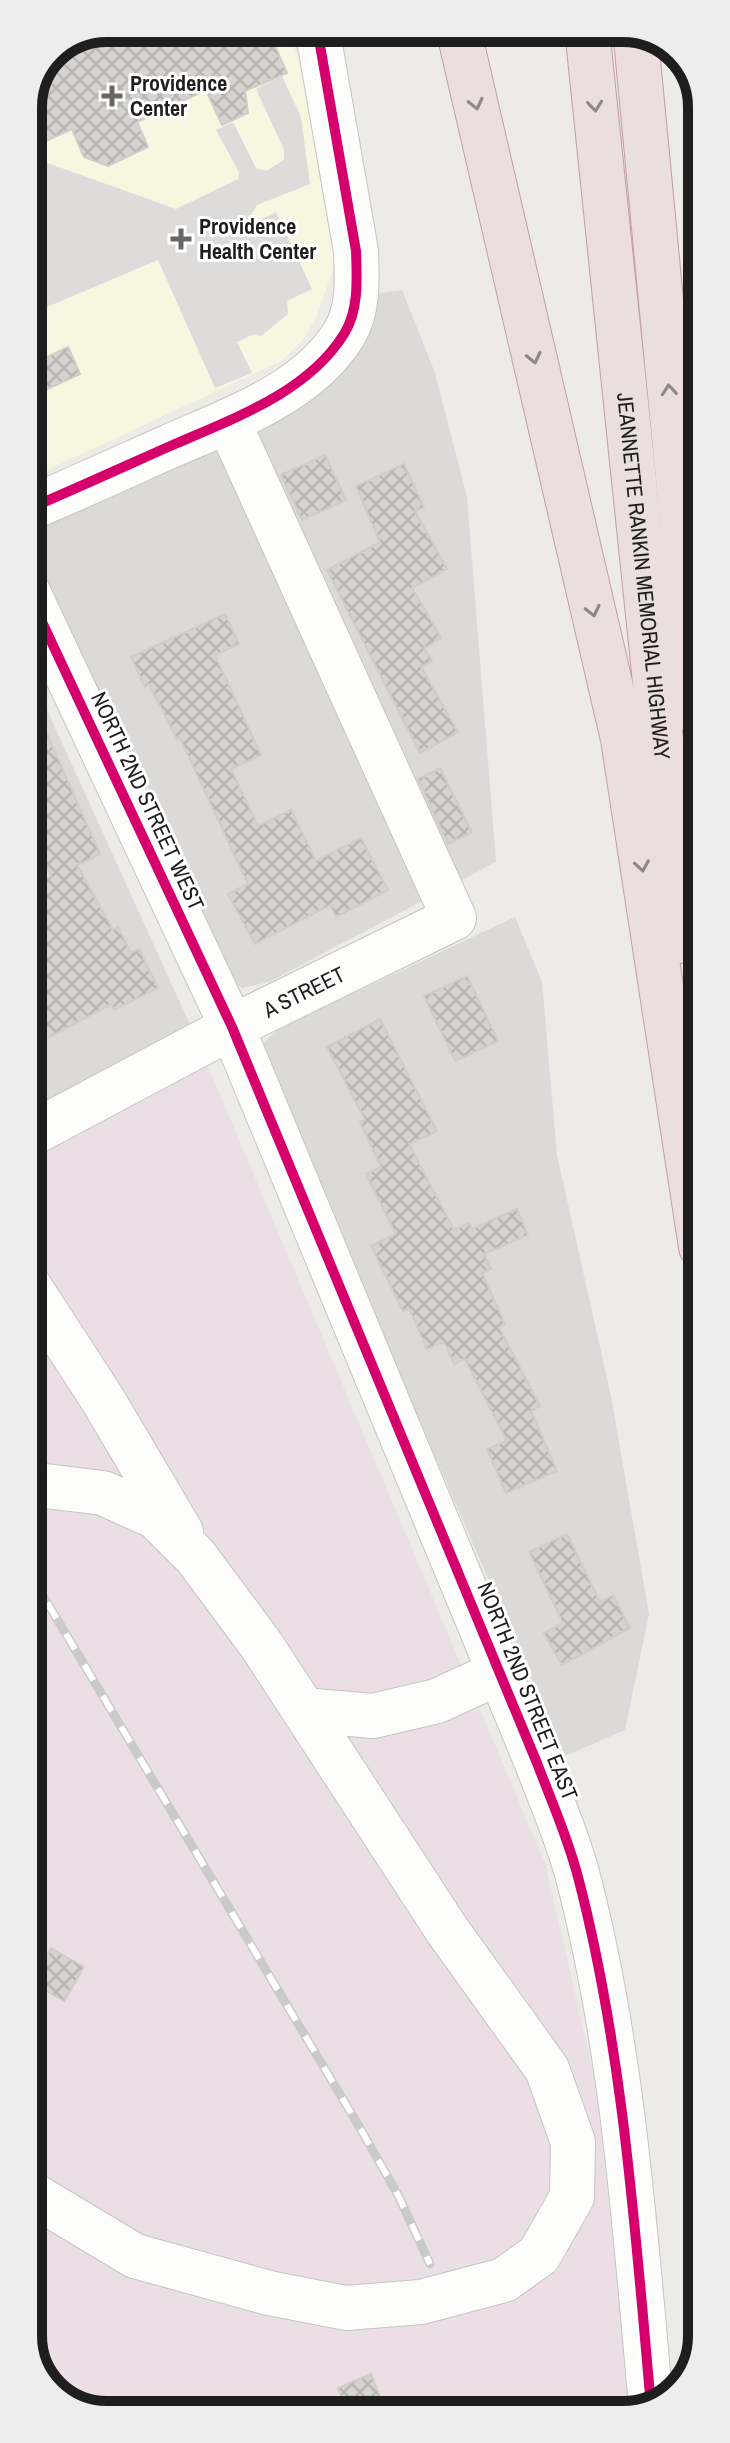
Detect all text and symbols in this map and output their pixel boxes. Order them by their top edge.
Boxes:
place label: Providence Center [130,68,227,123]
marker: Providence Center [101,85,123,107]
one-way arrow [467,97,484,111]
one-way arrow [587,100,604,113]
place label: Providence Health Center [199,211,316,266]
marker: Providence Health Center [170,228,192,250]
one-way arrow [525,350,542,364]
one-way arrow [661,383,678,396]
street label: JEANNETTE RANKIN MEMORIAL HIGHWAY [610,391,678,761]
one-way arrow [584,604,601,617]
street label: NORTH 2ND STREET WEST [84,687,212,915]
one-way arrow [633,859,650,873]
street label: A STREET [257,959,350,1025]
street label: NORTH 2ND STREET EAST [470,1577,586,1805]

